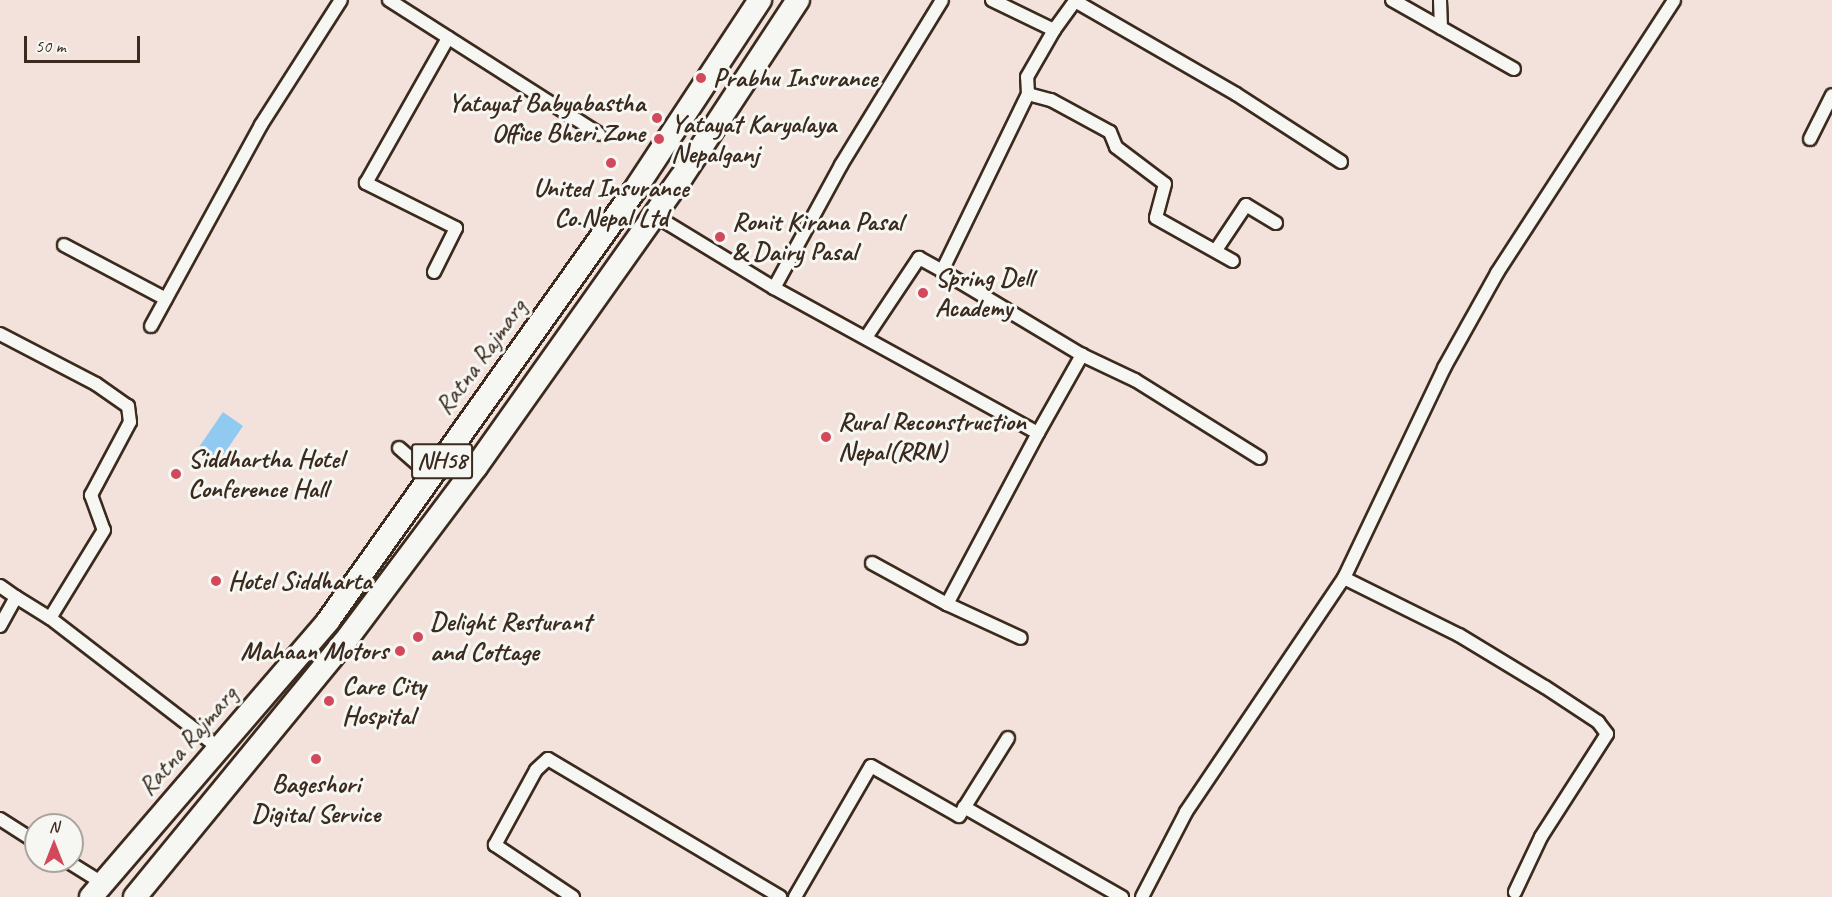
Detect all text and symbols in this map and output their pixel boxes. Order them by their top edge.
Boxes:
scale bar [27,24,142,62]
text: 50 m [35,35,66,57]
place label: Prabhu Insurance [713,62,877,94]
marker: Prabhu Insurance [694,71,708,85]
place label: Yatayat Babyabastha Office Bheri Zone [448,87,645,148]
place label: Yatayat Karyalaya Nepalganj [671,108,836,170]
marker: Yatayat Babyabastha Office Bheri Zone [650,111,664,125]
marker: Yatayat Karyalaya Nepalganj [652,132,666,146]
marker: United Insurance Co.Nepal Ltd [604,156,618,170]
place label: United Insurance Co.Nepal Ltd [534,172,688,234]
place label: Ronit Kirana Pasal & Dairy Pasal [732,206,902,268]
marker: Ronit Kirana Pasal & Dairy Pasal [713,230,727,244]
place label: Spring Dell Academy [935,262,1034,324]
marker: Spring Dell Academy [916,286,930,300]
street label: Ratna Rajmarg [428,292,534,422]
place label: Rural Reconstruction Nepal(RRN) [838,406,1027,467]
marker: Rural Reconstruction Nepal(RRN) [819,430,833,444]
road number: NH58 [410,440,474,482]
place label: Siddhartha Hotel Conference Hall [188,443,344,504]
marker: Siddhartha Hotel Conference Hall [169,467,183,481]
place label: Hotel Siddharta [228,565,371,597]
marker: Hotel Siddharta [209,574,223,588]
place label: Delight Resturant and Cottage [430,606,591,668]
marker: Delight Resturant and Cottage [411,630,425,644]
place label: Mahaan Motors [241,635,388,667]
marker: Mahaan Motors [393,644,407,658]
place label: Care City Hospital [342,670,425,732]
street label: Ratna Rajmarg [131,679,245,803]
marker: Care City Hospital [320,692,338,710]
marker: Bageshori Digital Service [309,752,323,766]
place label: Bageshori Digital Service [252,768,380,830]
north arrow [24,813,84,873]
text: N [49,817,59,837]

